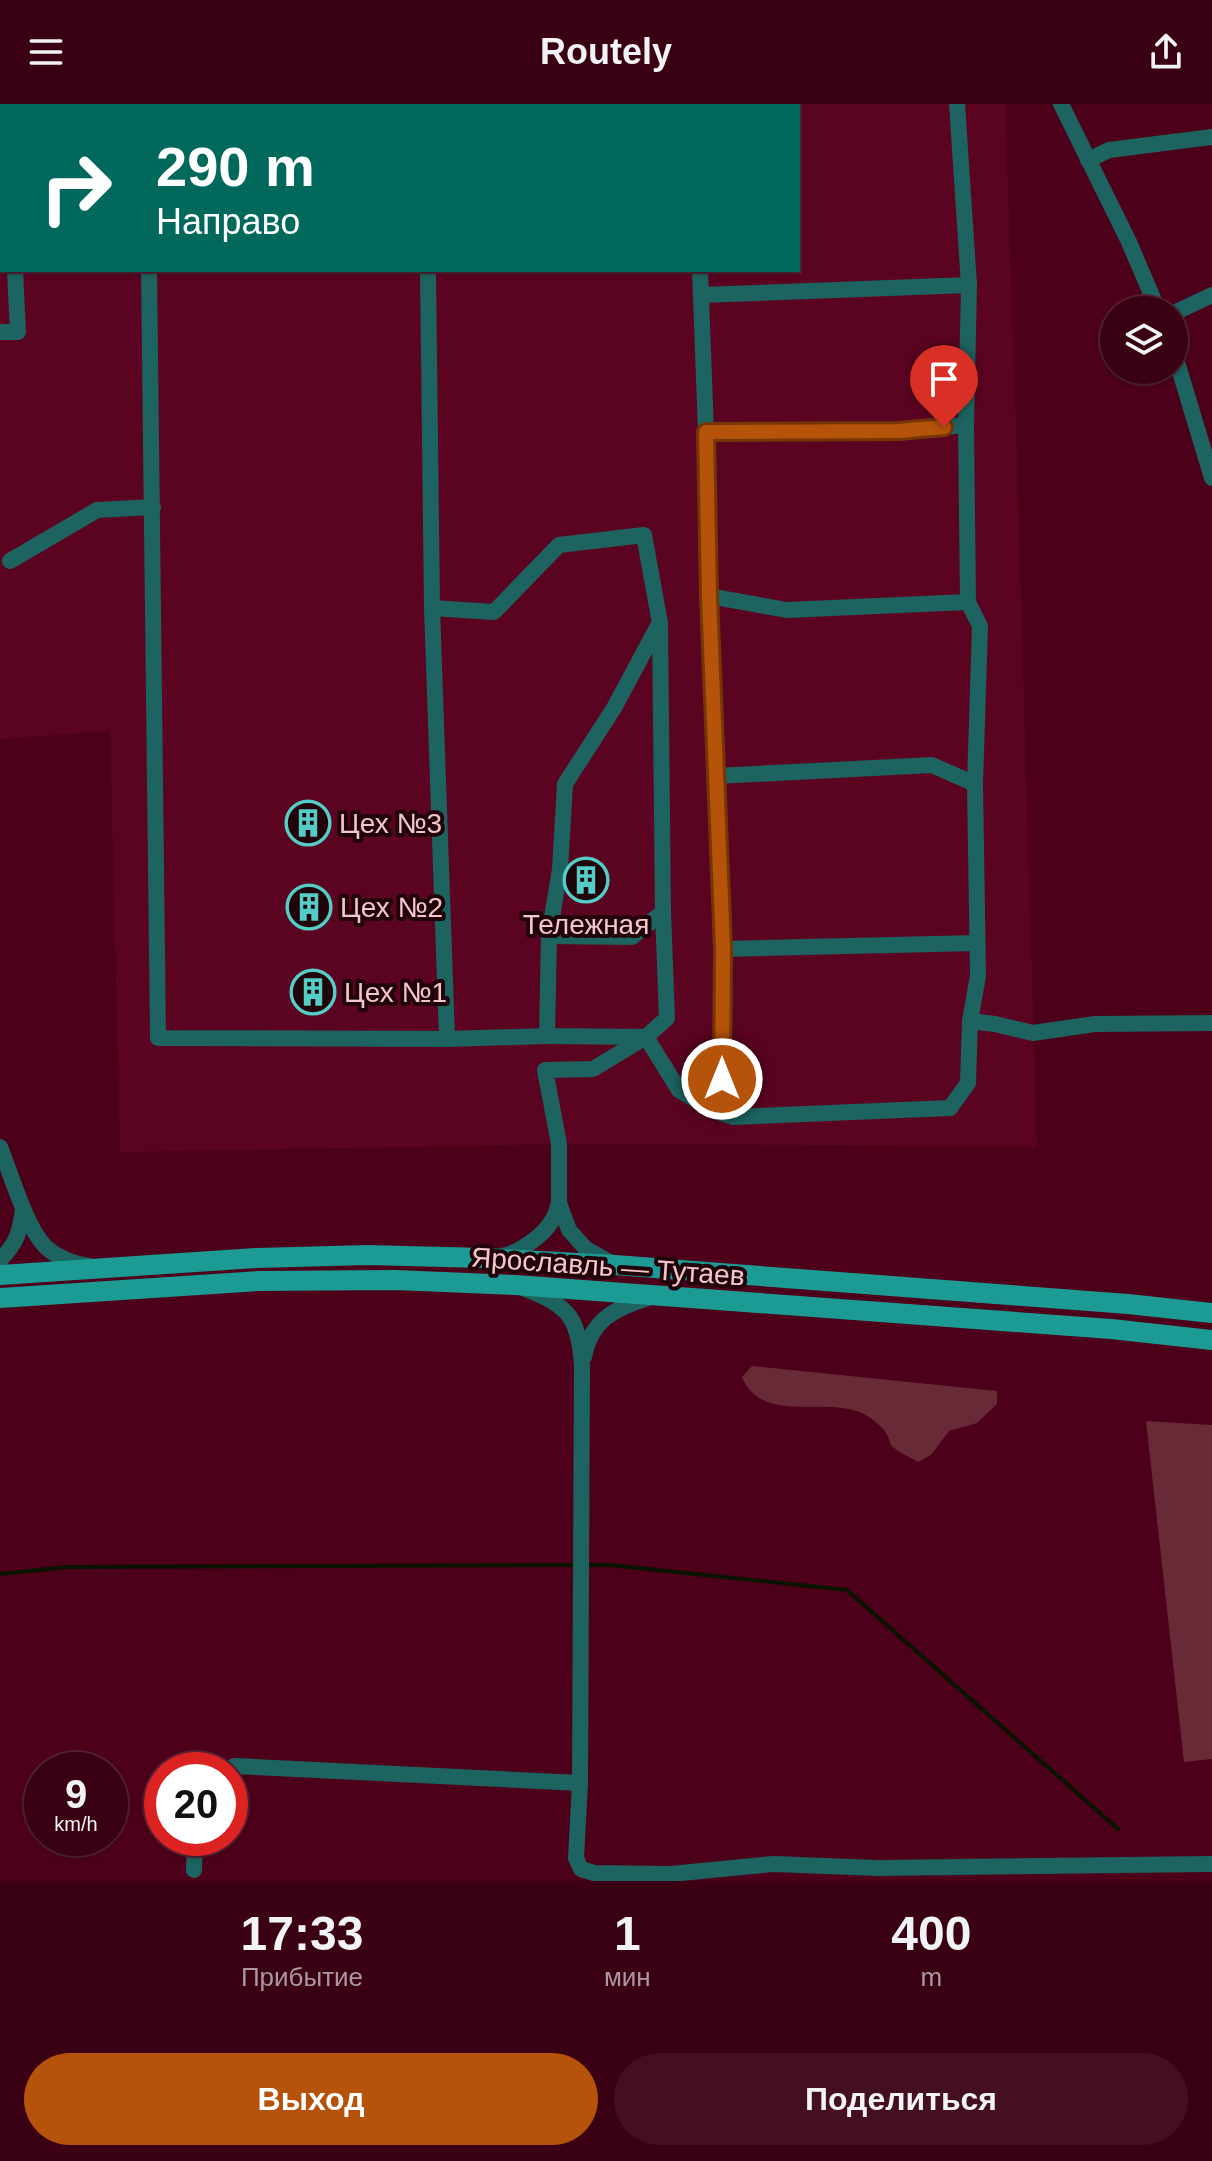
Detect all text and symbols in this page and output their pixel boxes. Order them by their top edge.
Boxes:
icon: menu [24,30,68,74]
icon: share [1144,30,1188,74]
text: Routely [540,31,672,72]
text: 290 m [156,135,315,198]
icon: right [24,136,128,240]
text: Направо [156,201,300,242]
map controls [1100,296,1188,384]
button: layers [1100,296,1188,384]
pin [910,345,978,427]
icon: arrive [922,357,966,401]
building icon: Цех №3 [284,799,332,847]
place label: Цех №3 [339,808,442,839]
building icon: Тележная [562,856,610,904]
building icon: Цех №2 [285,883,333,931]
place label: Цех №2 [340,892,443,923]
place label: Тележная [523,909,649,940]
building icon: Цех №1 [289,968,337,1016]
place label: Цех №1 [344,977,447,1008]
position arrow [680,1037,764,1121]
street label: Ярославль — Тутаев [470,1241,746,1292]
speed limit sign: 20 [144,1752,248,1856]
text: 9 [65,1772,87,1816]
text: km/h [54,1813,98,1835]
text: 17:33 [241,1907,363,1960]
text: 1 [614,1907,641,1960]
text: 400 [891,1907,971,1960]
text: Прибытие [241,1962,363,1992]
text: мин [604,1962,651,1992]
text: m [921,1962,942,1992]
button: Выход [24,2053,598,2145]
button: Поделиться [614,2053,1188,2145]

